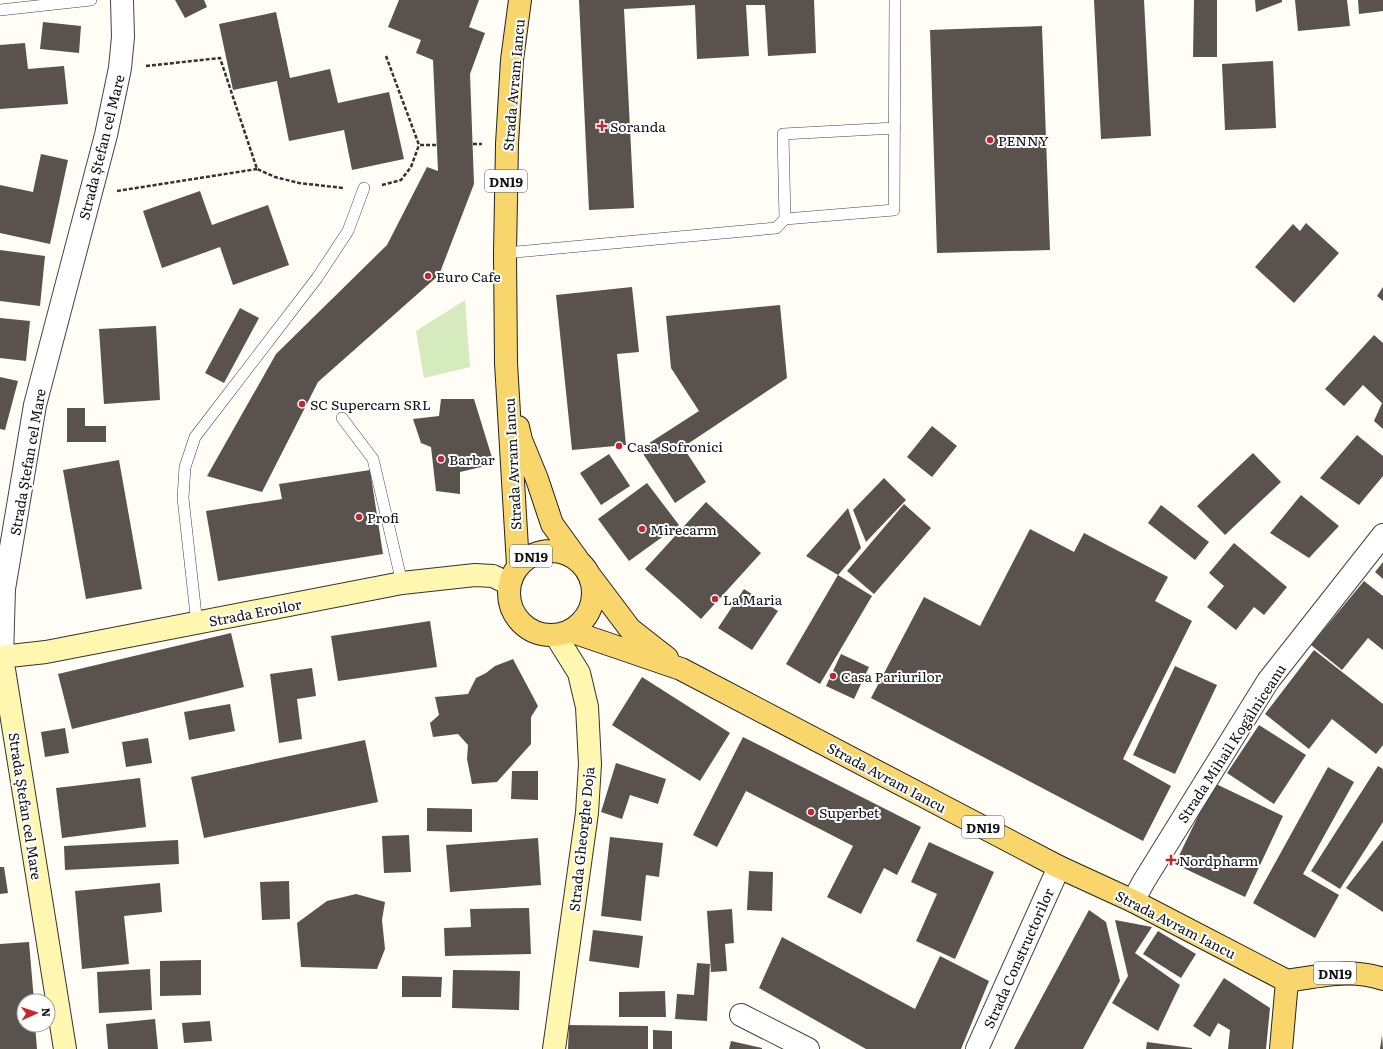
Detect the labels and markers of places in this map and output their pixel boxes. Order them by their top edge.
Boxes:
place label: Soranda [610,116,666,136]
marker: Soranda [597,121,607,131]
place label: PENNY [998,130,1049,150]
marker: PENNY [985,135,995,145]
place label: Euro Cafe [436,266,501,286]
marker: Euro Cafe [423,271,433,281]
place label: SC Supercarn SRL [310,394,431,414]
marker: SC Supercarn SRL [297,399,307,409]
place label: Casa Sofronici [627,436,723,456]
marker: Casa Sofronici [614,441,624,451]
place label: Barbar [449,449,495,469]
marker: Barbar [436,454,446,464]
place label: Profi [367,507,399,527]
marker: Profi [354,512,364,522]
place label: Mirecarm [650,519,717,539]
marker: Mirecarm [637,524,647,534]
place label: La Maria [723,589,783,609]
marker: La Maria [710,594,720,604]
place label: Casa Pariurilor [841,666,942,686]
marker: Casa Pariurilor [828,671,838,681]
place label: Superbet [819,802,880,822]
marker: Superbet [806,807,816,817]
place label: Nordpharm [1179,850,1259,870]
marker: Nordpharm [1166,855,1176,865]

